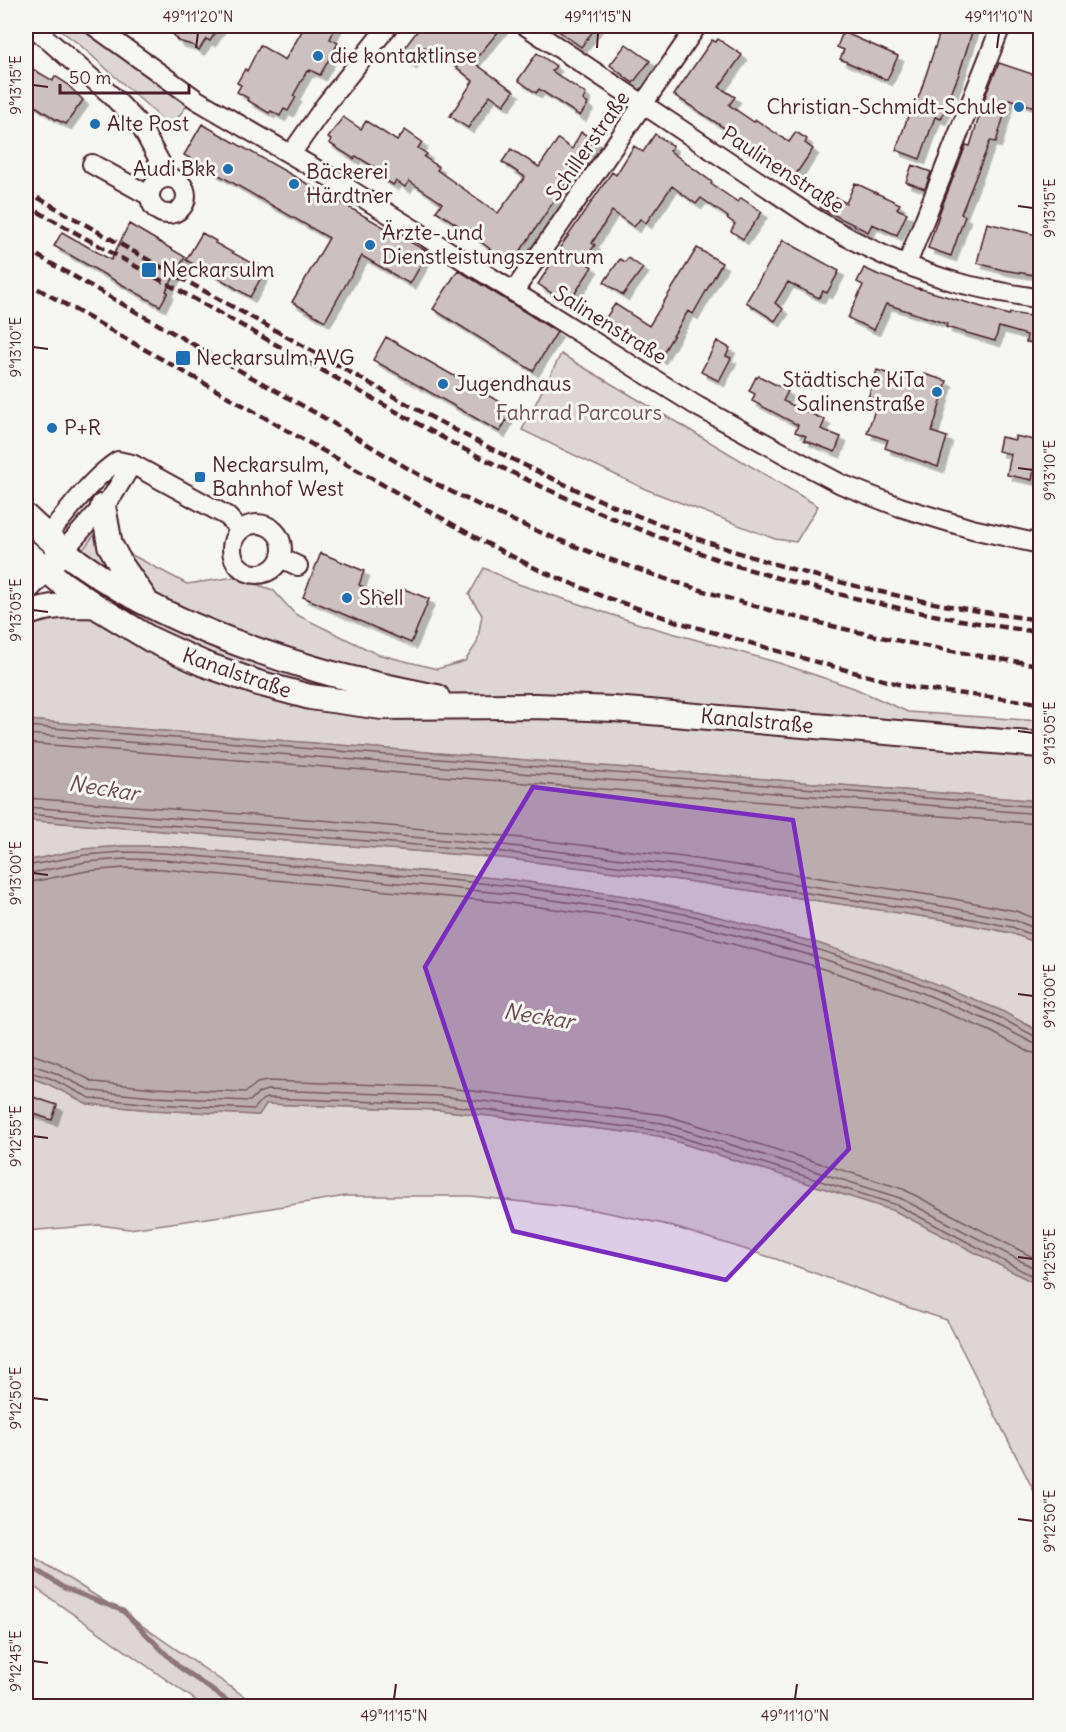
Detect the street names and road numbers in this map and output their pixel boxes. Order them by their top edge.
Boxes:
street label: Schillerstraße [540,85,635,206]
street label: Paulinenstraße [717,120,850,219]
street label: Salinenstraße [549,279,672,370]
street label: Kanalstraße [179,641,295,704]
street label: Kanalstraße [699,702,815,739]

